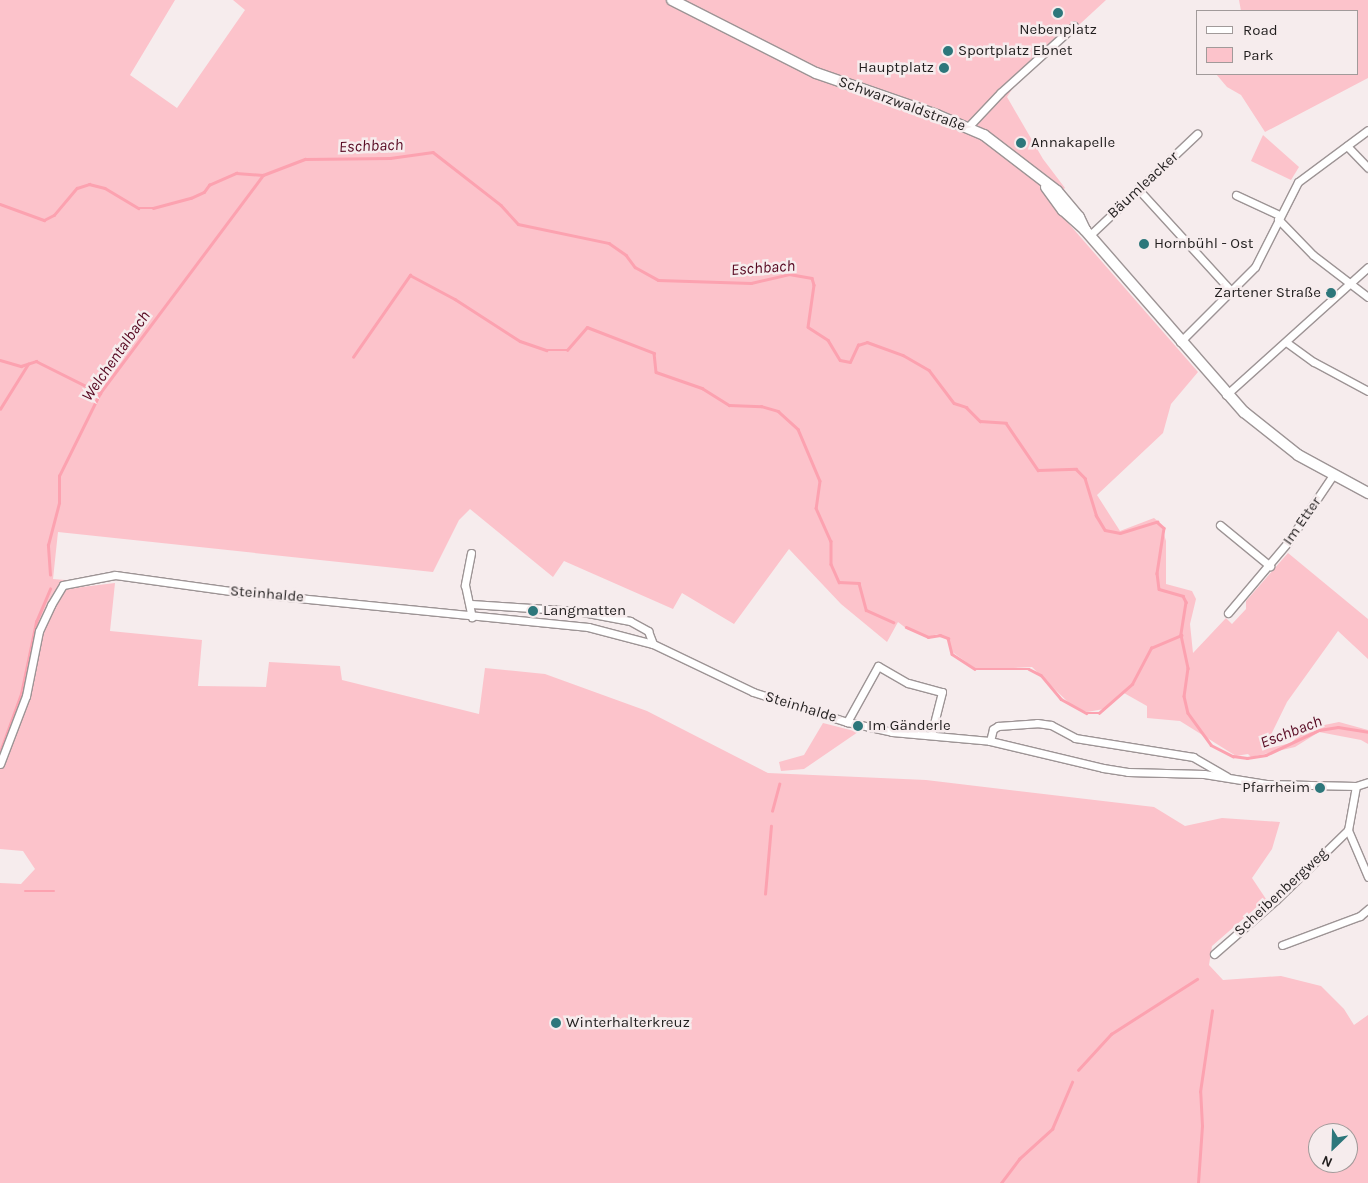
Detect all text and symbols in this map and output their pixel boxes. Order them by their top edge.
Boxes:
marker: Nebenplatz [1052,7,1064,19]
legend [1196,10,1358,75]
place label: Nebenplatz [1019,21,1097,39]
text: Road [1243,21,1278,39]
place label: Sportplatz Ebnet [958,42,1072,60]
marker: Sportplatz Ebnet [942,45,954,57]
text: Park [1243,46,1273,64]
place label: Hauptplatz [858,59,934,77]
marker: Hauptplatz [938,62,950,74]
street label: Schwarzwaldstraße [836,73,968,135]
place label: Annakapelle [1031,134,1115,152]
water label: Eschbach [339,135,403,157]
marker: Annakapelle [1015,137,1027,149]
street label: Bäumleacker [1104,148,1182,222]
place label: Hornbühl - Ost [1154,235,1253,253]
marker: Hornbühl - Ost [1138,238,1150,250]
water label: Eschbach [730,256,796,280]
place label: Zartener Straße [1214,284,1321,302]
marker: Zartener Straße [1325,287,1337,299]
water label: Welchentalbach [78,307,154,405]
street label: Im Etter [1279,493,1325,549]
street label: Steinhalde [229,582,305,606]
place label: Langmatten [543,602,626,620]
marker: Langmatten [527,605,539,617]
street label: Steinhalde [763,688,839,726]
water label: Eschbach [1258,712,1324,752]
place label: Im Gänderle [868,717,951,735]
marker: Im Gänderle [852,720,864,732]
place label: Pfarrheim [1242,779,1310,797]
marker: Pfarrheim [1314,782,1326,794]
street label: Scheibenbergweg [1231,844,1331,940]
place label: Winterhalterkreuz [566,1014,690,1032]
marker: Winterhalterkreuz [550,1017,562,1029]
north arrow [1308,1123,1358,1173]
text: N [1319,1151,1335,1171]

